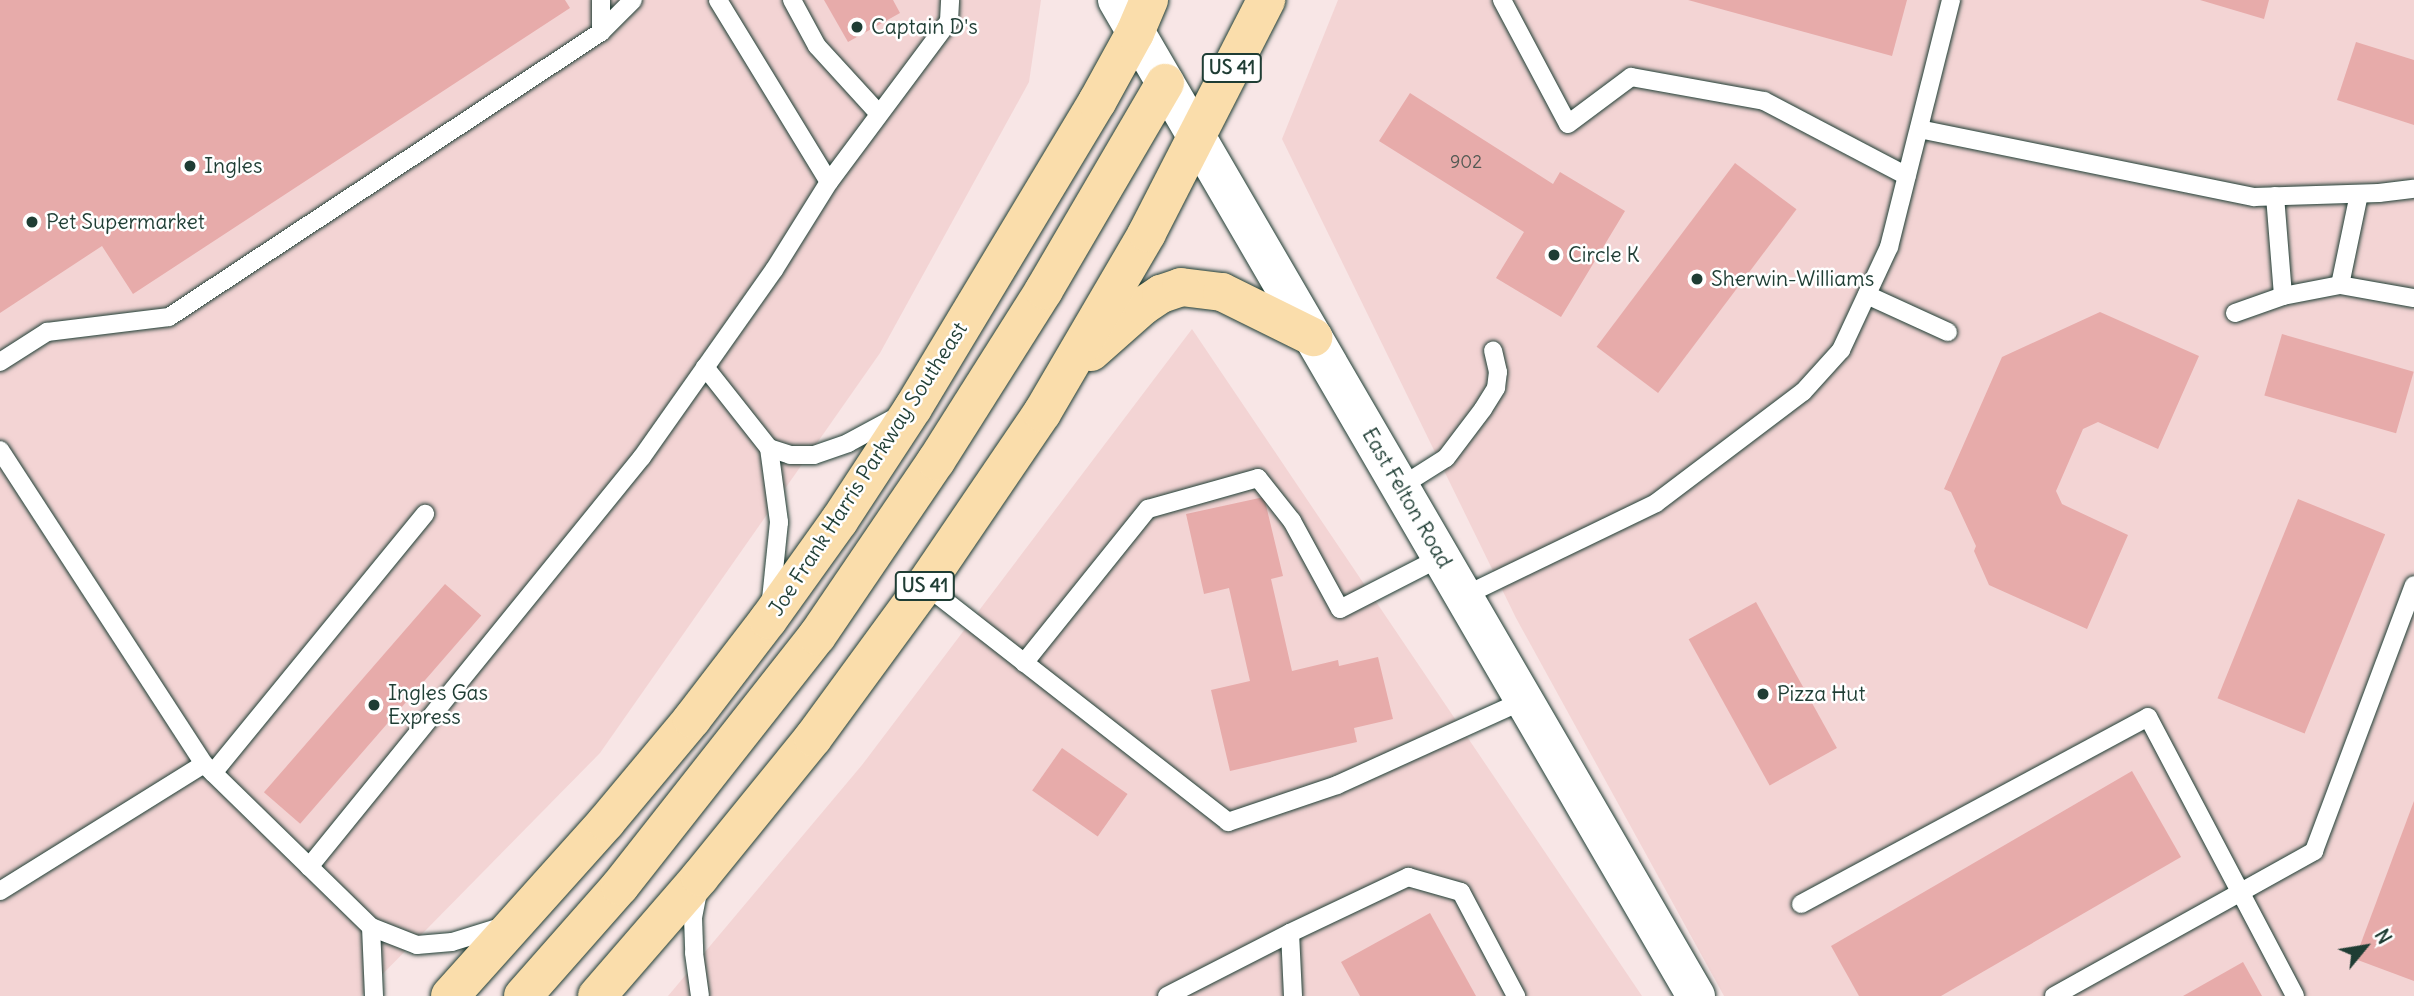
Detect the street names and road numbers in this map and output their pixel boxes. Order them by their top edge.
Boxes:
road number: US 41 [1200,52,1264,83]
street label: Joe Frank Harris Parkway Southeast [763,317,973,621]
street label: East Felton Road [1357,423,1457,573]
road number: US 41 [894,570,956,601]

